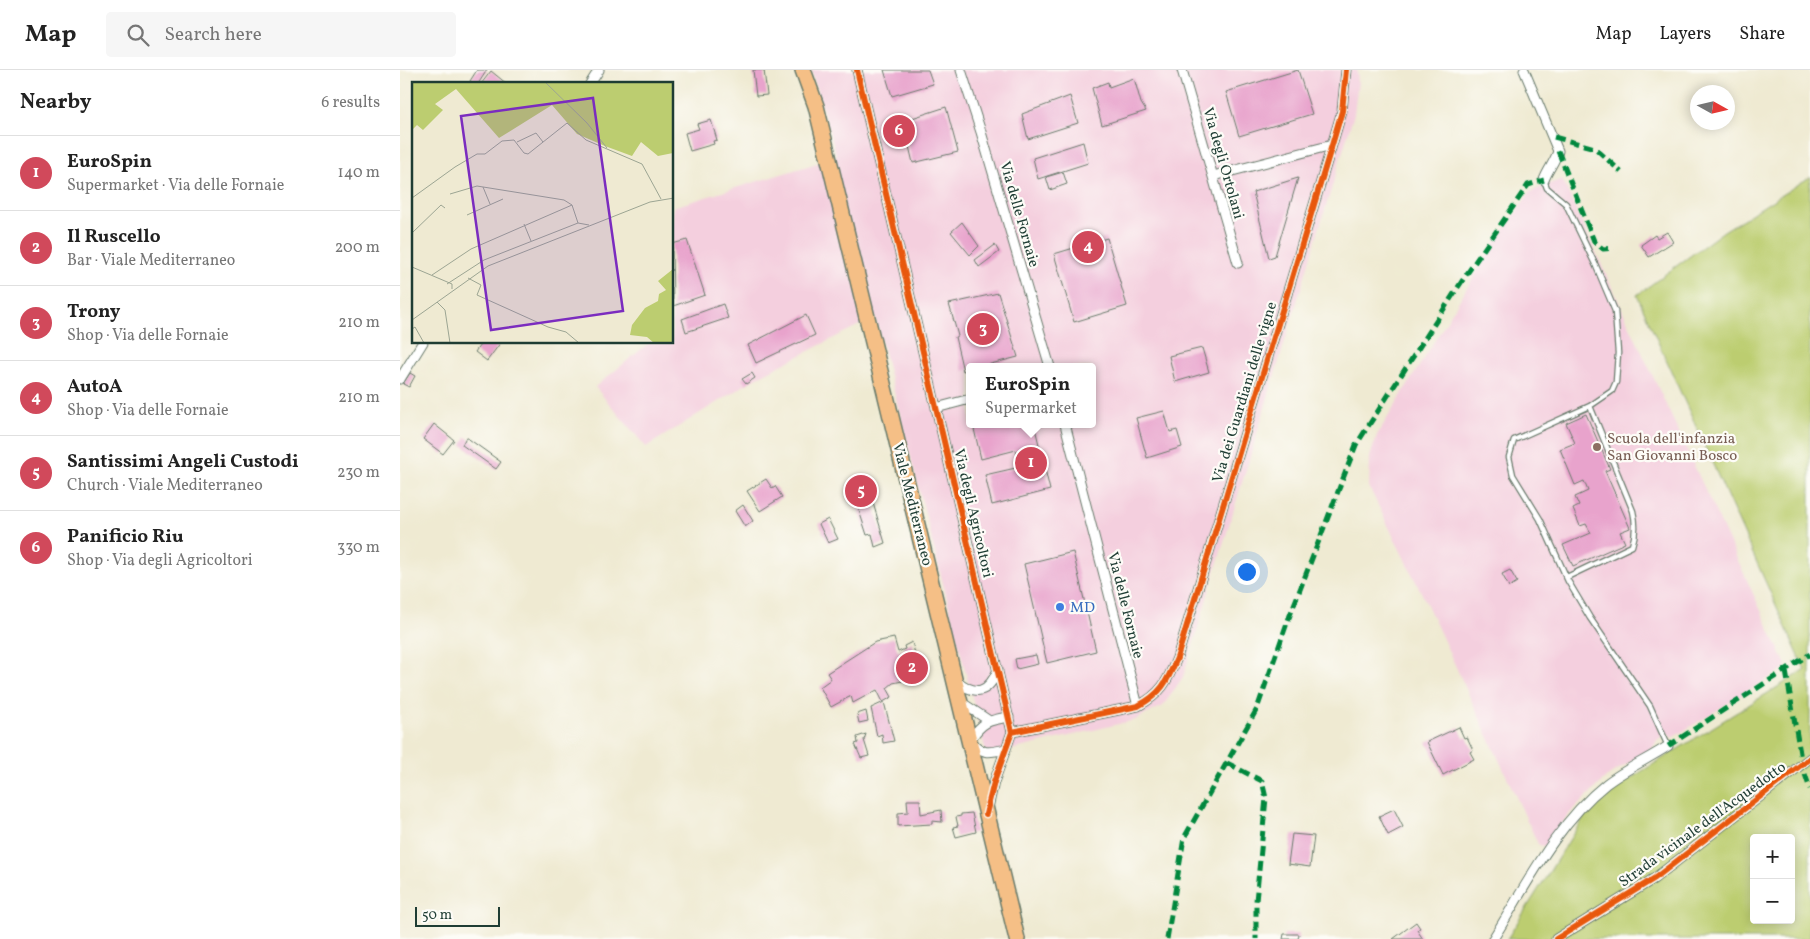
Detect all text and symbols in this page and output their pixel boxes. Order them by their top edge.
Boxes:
search box [106,12,456,57]
text: Map [25,18,76,52]
icon: search [124,21,152,49]
text: Search here [164,22,262,48]
text: Map [1595,22,1631,47]
text: Layers [1659,22,1711,47]
text: Share [1739,22,1785,47]
inset map [412,82,674,344]
north arrow [1690,85,1735,130]
text: Nearby [20,88,91,117]
text: 6 results [321,92,380,114]
street label: Via degli Ortolani [1197,105,1249,222]
pin: 6 [883,112,915,150]
text: EuroSpin [67,149,152,175]
street label: Via delle Fornaie [993,159,1044,270]
text: 1 [33,162,39,184]
text: 140 m [338,162,380,184]
text: Supermarket · Via delle Fornaie [67,175,284,197]
text: Il Ruscello [67,224,161,250]
pin: 4 [1072,228,1104,266]
text: 2 [32,237,40,259]
text: 200 m [335,237,380,259]
text: Bar · Viale Mediterraneo [67,250,235,272]
text: Trony [67,299,120,325]
street label: Via dei Guardiani delle vigne [1208,299,1283,485]
pin: 3 [967,310,999,348]
text: 3 [32,312,40,334]
text: 210 m [338,312,380,334]
text: Shop · Via delle Fornaie [67,325,229,347]
popup [966,363,1096,428]
text: EuroSpin [985,372,1070,398]
text: AutoA [67,374,122,400]
text: 4 [31,387,41,409]
text: 210 m [338,387,380,409]
text: Supermarket [985,398,1077,420]
text: Shop · Via delle Fornaie [67,400,229,422]
place label: Scuola dell'infanzia San Giovanni Bosco [1607,429,1737,467]
street label: Viale Mediterraneo [886,441,937,568]
marker: Scuola dell'infanzia San Giovanni Bosco [1591,441,1603,453]
pin: 1 [1015,444,1047,482]
street label: Via degli Agricoltori [947,447,998,580]
text: Santissimi Angeli Custodi [67,449,299,475]
text: 5 [32,462,40,484]
text: 230 m [337,462,380,484]
pin: 5 [845,472,877,510]
text: Church · Viale Mediterraneo [67,475,263,497]
text: Panificio Riu [67,524,184,550]
text: 6 [32,537,40,559]
text: 330 m [337,537,380,559]
text: Shop · Via degli Agricoltori [67,550,253,572]
street label: Via delle Fornaie [1101,550,1148,661]
your location [1234,559,1260,585]
place label: MD [1070,598,1095,619]
marker: MD [1054,601,1066,613]
pin: 2 [896,649,928,687]
street label: Strada vicinale dell'Acquedotto [1615,757,1791,893]
map controls [1750,834,1795,924]
button: + [1750,834,1795,879]
button: − [1750,879,1795,924]
scale bar [415,904,500,927]
text: 50 m [422,906,452,925]

